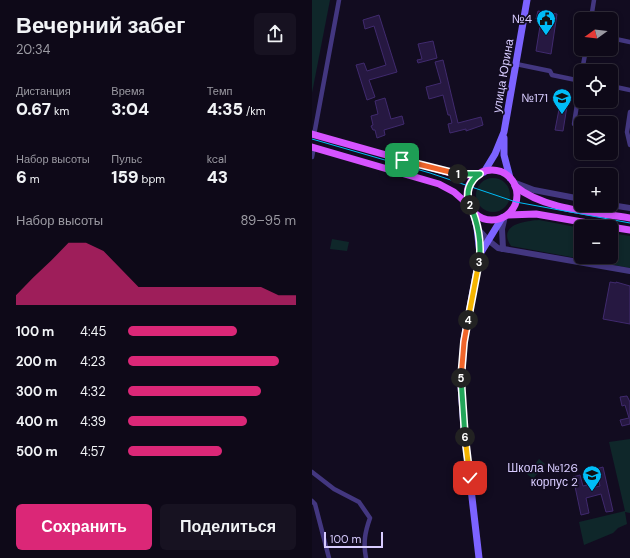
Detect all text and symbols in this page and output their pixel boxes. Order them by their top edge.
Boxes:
public building icon: №4 [535,8,557,36]
text: Вечерний забег [16,11,185,40]
place label: №4 [512,11,532,27]
north arrow [574,12,618,56]
map controls [574,12,618,264]
button: share [254,13,296,55]
street label: улица Юрина [489,37,517,114]
text: 20:34 [16,41,50,58]
button: locate [574,64,618,108]
text: Дистанция [16,84,71,98]
text: Время [111,84,144,98]
text: Темп [207,84,232,98]
school or university icon: №171 [551,87,573,115]
place label: №171 [521,90,548,106]
text: 0.67 [16,98,51,120]
text: 3:04 [111,98,149,120]
text: 4:35 [207,98,243,120]
text: km [51,104,69,118]
text: /km [243,104,266,118]
button: layers [574,116,618,160]
pin [385,143,419,177]
icon: arrive [391,149,413,171]
text: Набор высоты [16,152,90,166]
text: Пульс [111,152,142,166]
text: kcal [207,152,227,166]
pin: 1 [448,164,468,184]
text: 6 [16,166,27,188]
text: 159 [111,166,139,188]
text: 43 [207,166,228,188]
text: 1 [456,167,460,181]
button: + [574,168,618,212]
text: m [27,172,40,186]
text: bpm [139,172,165,186]
pin: 2 [460,195,480,215]
text: 2 [467,198,473,212]
text: Набор высоты [16,212,103,229]
text: 89–95 m [240,212,296,229]
button: − [574,220,618,264]
pin: 3 [469,252,489,272]
text: 3 [476,255,482,269]
pin: 4 [458,310,478,330]
text: 4 [464,313,472,327]
text: 100 m [16,323,54,340]
text: 4:45 [80,323,106,340]
text: 200 m [16,353,57,370]
text: 4:23 [80,353,106,370]
pin: 5 [451,368,471,388]
text: 5 [458,371,464,385]
text: 300 m [16,383,57,400]
text: 4:32 [80,383,106,400]
text: 400 m [16,413,58,430]
text: 4:39 [80,413,106,430]
pin: 6 [455,427,475,447]
text: 6 [462,430,468,444]
text: 500 m [16,443,58,460]
text: 4:57 [80,443,105,460]
place label: Школа №126 корпус 2 [507,460,578,490]
pin [453,461,487,495]
school or university icon: Школа №126 корпус 2 [581,464,603,492]
icon: check [459,467,481,489]
button: Сохранить [16,504,152,550]
button: Поделиться [160,504,296,550]
scale bar [324,530,383,549]
text: 100 m [330,532,361,546]

